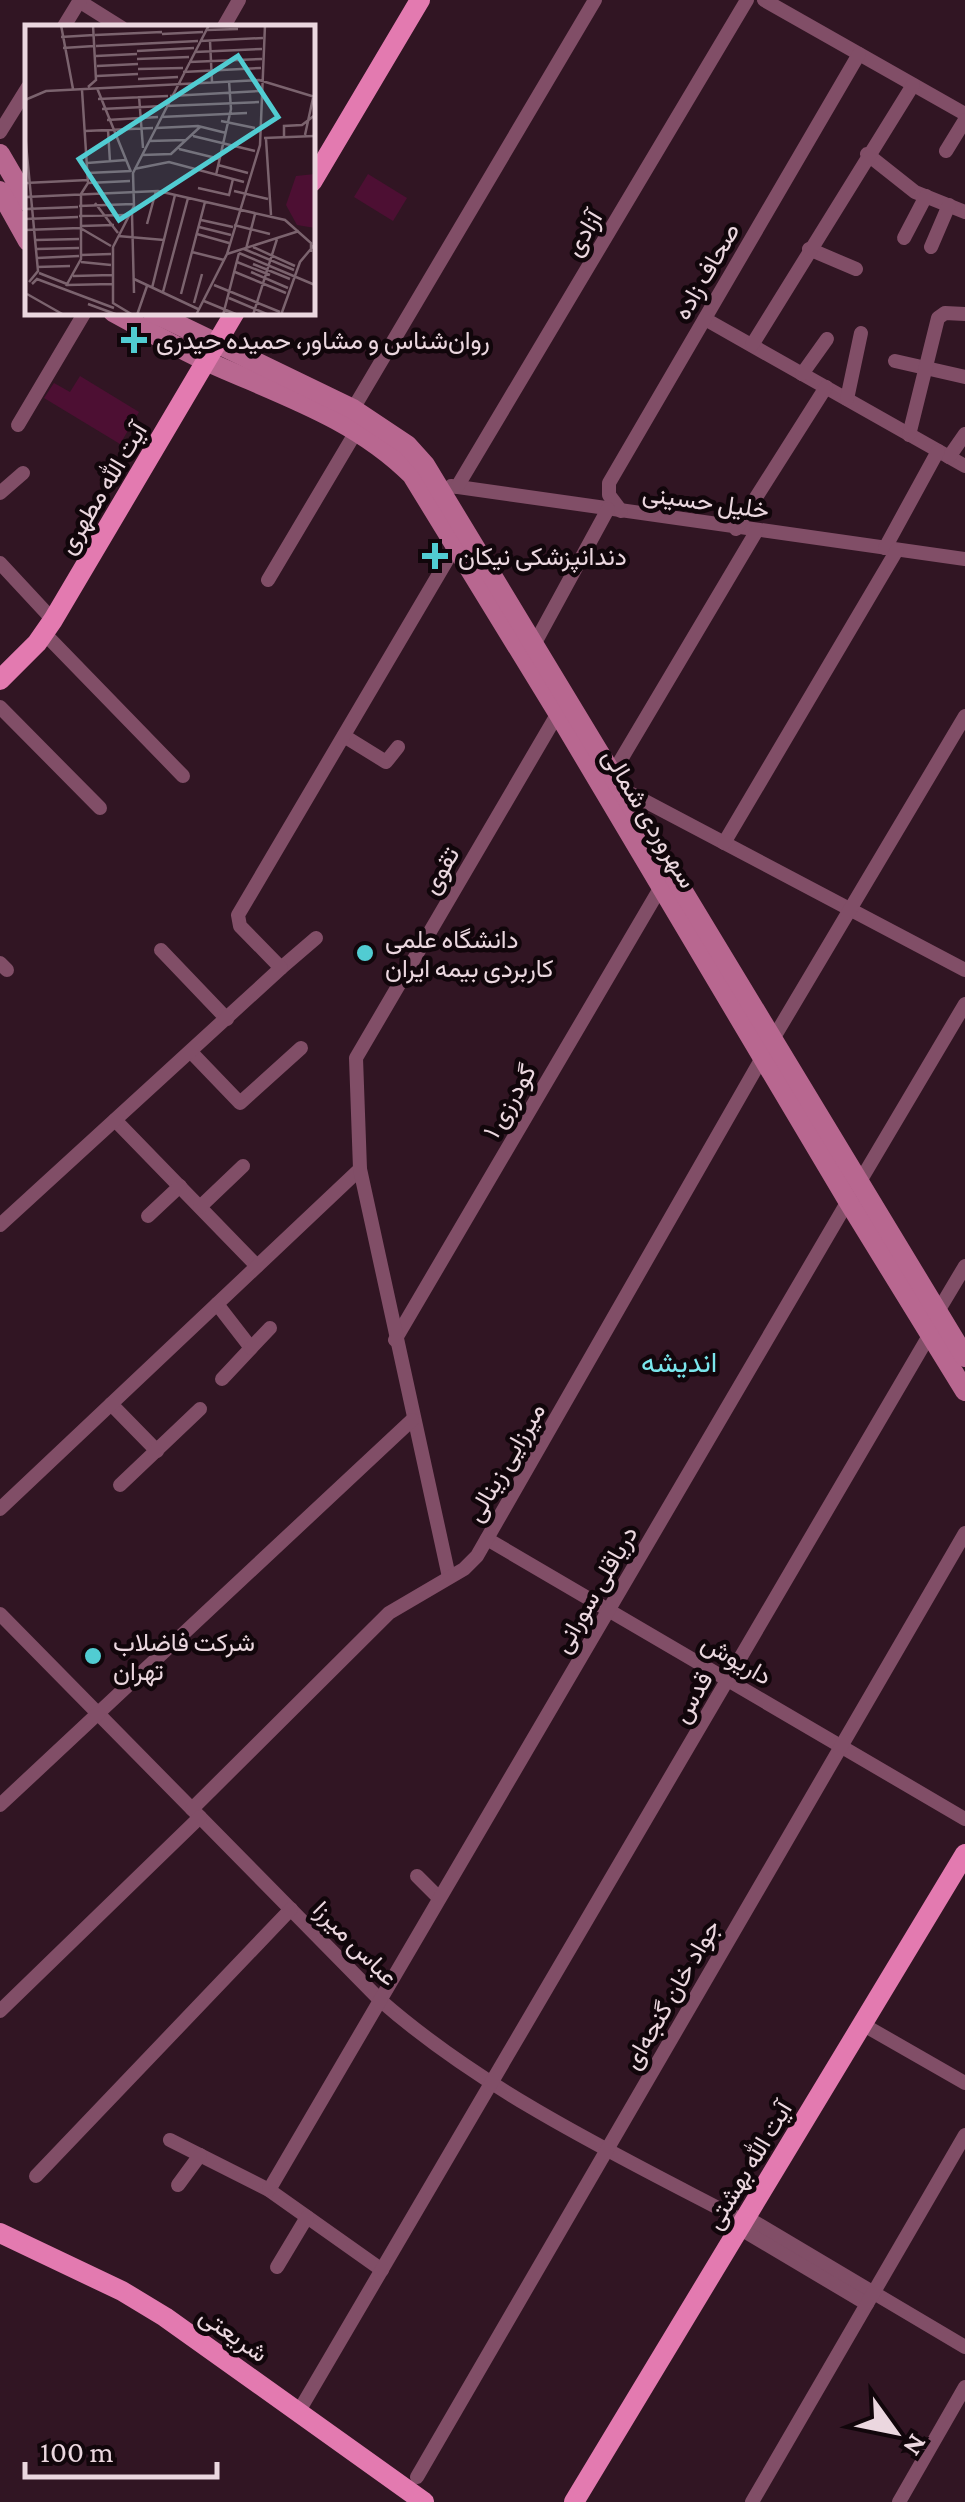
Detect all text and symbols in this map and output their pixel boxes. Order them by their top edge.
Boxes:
inset map [25,25,315,315]
street label: آزادی [559,204,610,262]
street label: صحاف زاده [668,218,747,325]
marker: روان‌شناس و مشاور، حمیده حیدری [121,327,147,353]
place label: روان‌شناس و مشاور، حمیده حیدری [156,327,490,356]
street label: آیت الله مطهری [52,416,155,560]
street label: خلیل حسینی [641,479,771,526]
marker: دندانپزشکی نیکان [422,543,448,569]
place label: دندانپزشکی نیکان [458,543,627,573]
street label: سهروردی شمالی [596,744,702,894]
street label: تقوی [416,842,466,899]
place label: دانشگاه علمی کاربردی بیمه ایران [385,926,553,984]
marker: دانشگاه علمی کاربردی بیمه ایران [354,942,376,964]
street label: گودرزی ۱ [478,1060,543,1144]
district label: اندیشه [641,1347,717,1378]
street label: میرزایی زینالی [461,1398,552,1527]
street label: دریاقلی سورانی [548,1521,644,1658]
place label: شرکت فاضلاب تهران [113,1629,255,1687]
street label: داریوش [696,1629,776,1692]
marker: شرکت فاضلاب تهران [82,1645,104,1667]
street label: قدس [667,1667,719,1728]
street label: عباس میرزا [307,1896,403,1992]
street label: جواد خان گنجه‌ای [618,1915,727,2075]
street label: آیت الله بهشتی [699,2094,800,2235]
street label: شریعتی [193,2301,273,2369]
north arrow [845,2382,945,2482]
scale bar [25,2417,218,2479]
text: N [897,2429,934,2462]
text: 100 m [40,2435,114,2468]

